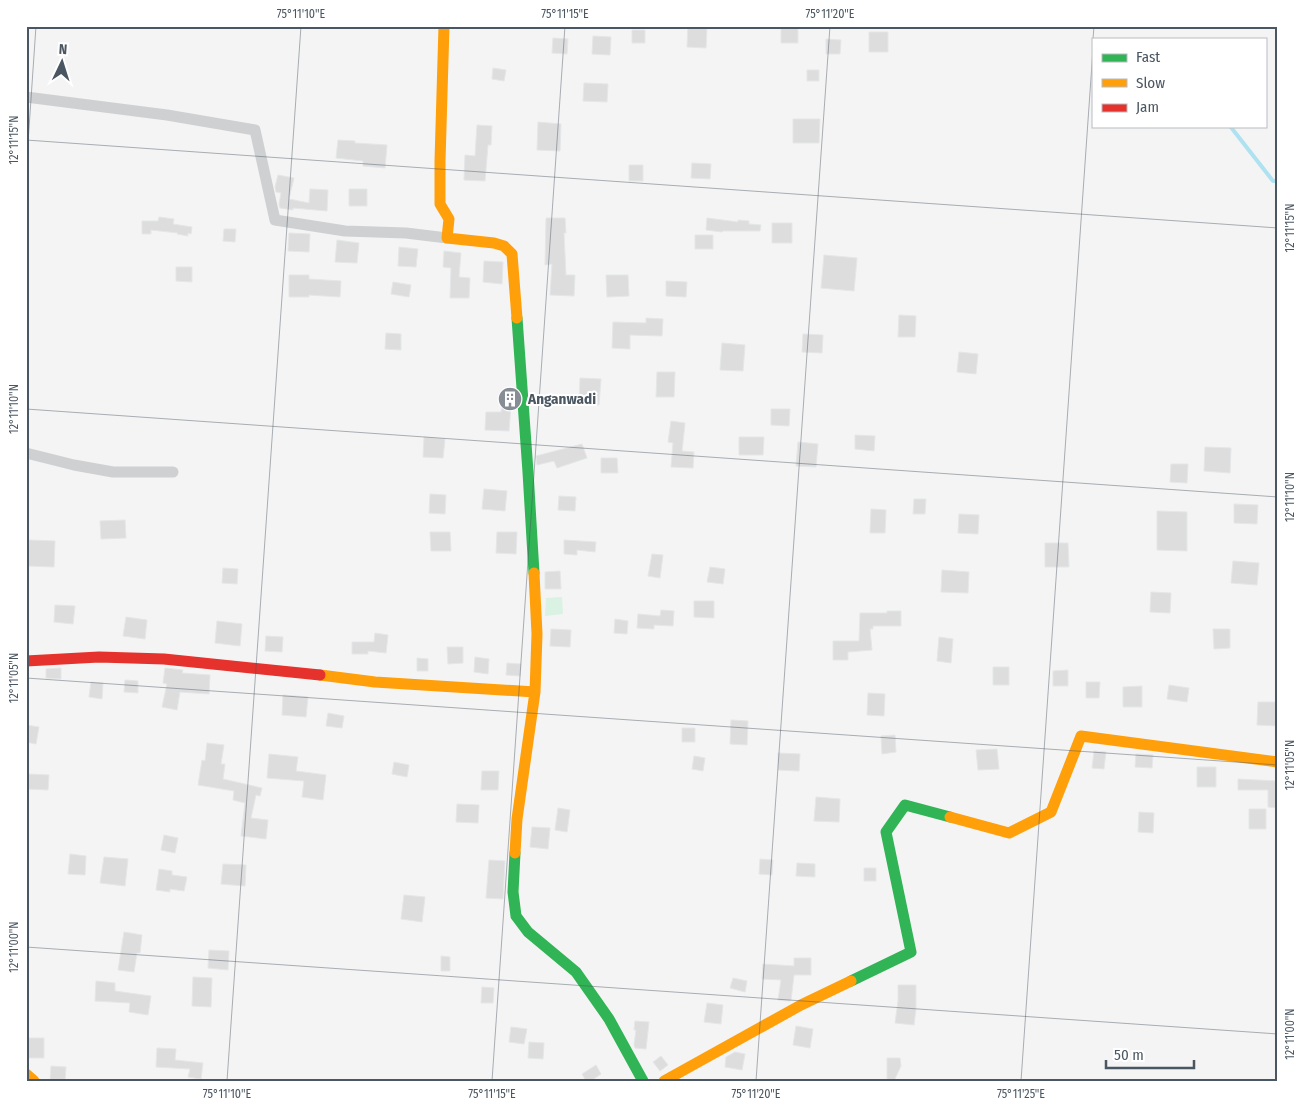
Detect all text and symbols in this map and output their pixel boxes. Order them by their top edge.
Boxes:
text: 75°11'10"E [277,7,326,21]
text: 75°11'15"E [541,7,589,21]
text: 75°11'20"E [806,7,855,21]
north arrow [38,38,88,88]
legend [1092,38,1266,128]
text: N [58,41,68,58]
text: Fast [1136,48,1160,66]
text: Slow [1136,74,1165,92]
text: Jam [1136,98,1159,116]
text: 12°11'15"N [7,116,21,164]
text: 12°11'15"N [1283,204,1297,252]
text: 12°11'10"N [7,384,21,434]
building icon: Anganwadi [497,386,523,412]
place label: Anganwadi [527,390,596,408]
text: 12°11'10"N [1283,472,1297,522]
text: 12°11'05"N [7,653,21,703]
text: 12°11'05"N [1283,740,1297,790]
text: 12°11'00"N [7,921,21,973]
text: 12°11'00"N [1283,1008,1297,1060]
scale bar [1106,1037,1194,1069]
text: 50 m [1114,1046,1144,1064]
text: 75°11'10"E [203,1087,252,1101]
text: 75°11'15"E [468,1087,516,1101]
text: 75°11'20"E [732,1087,781,1101]
text: 75°11'25"E [997,1087,1045,1101]

